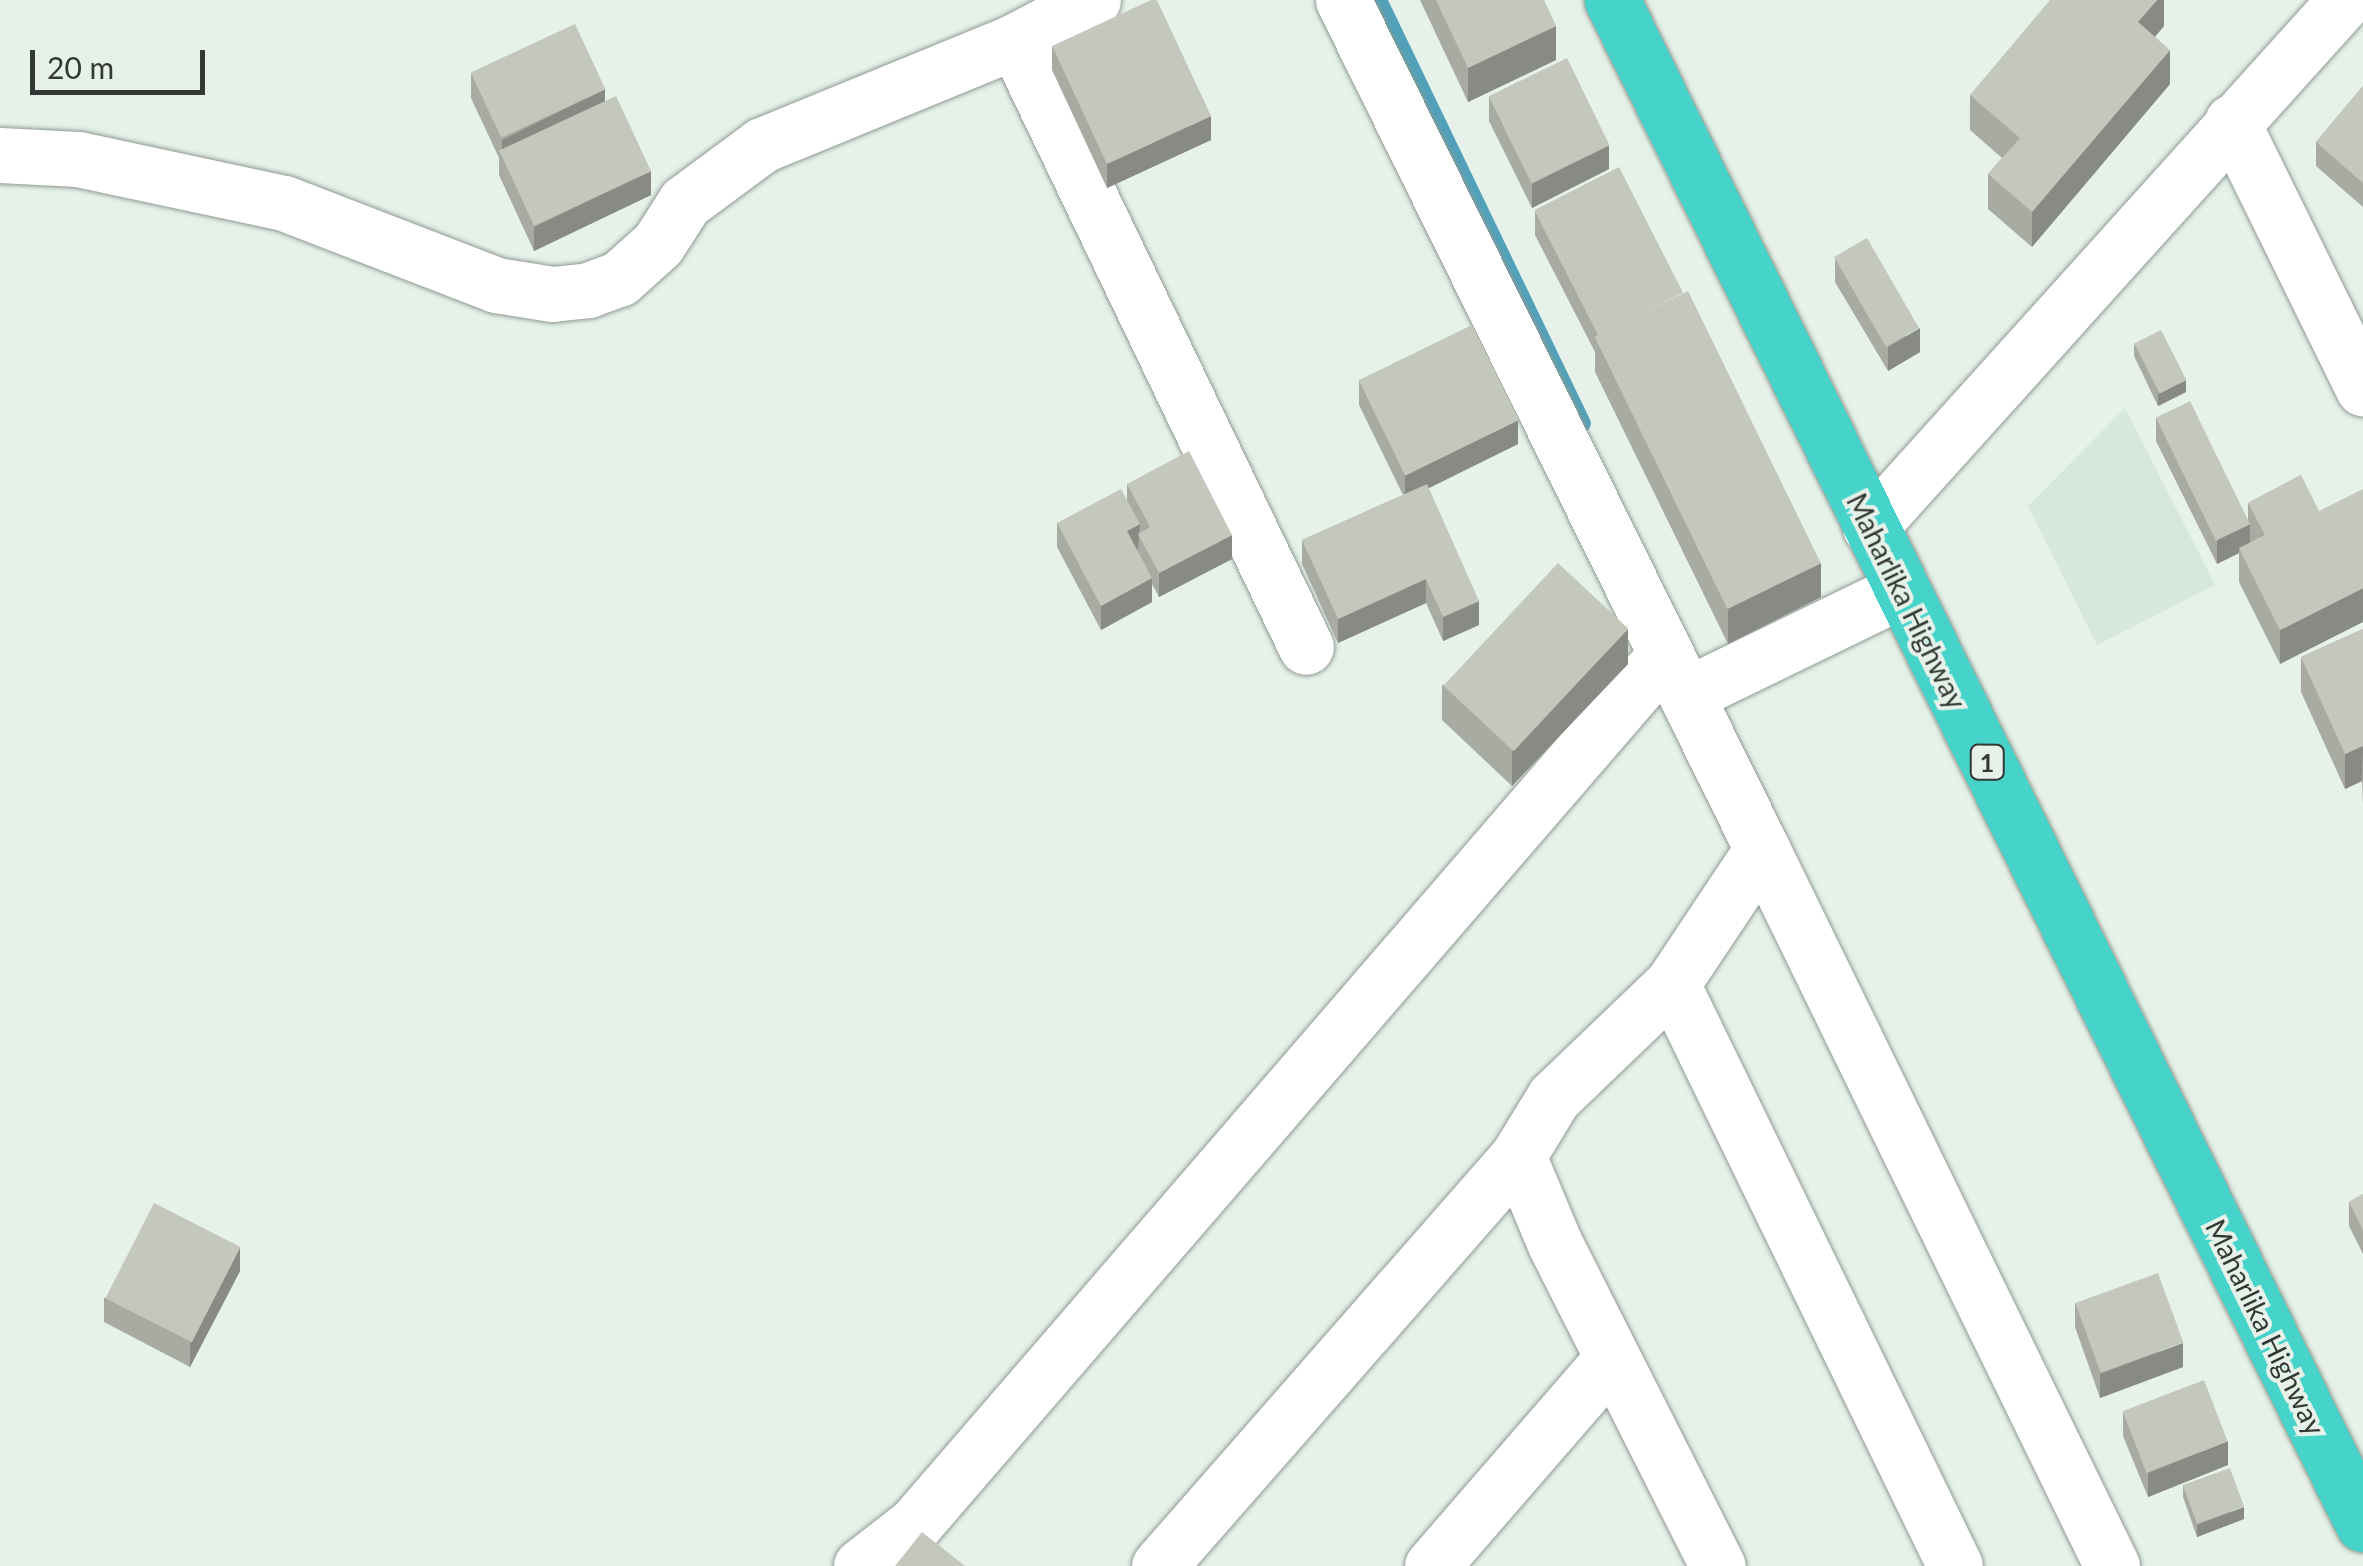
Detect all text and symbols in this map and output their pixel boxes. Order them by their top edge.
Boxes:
scale bar [35,30,210,92]
text: 20 m [47,49,114,85]
street label: Maharlika Highway [1840,488,1974,714]
road number: 1 [1970,742,2004,782]
street label: Maharlika Highway [2199,1214,2333,1440]

